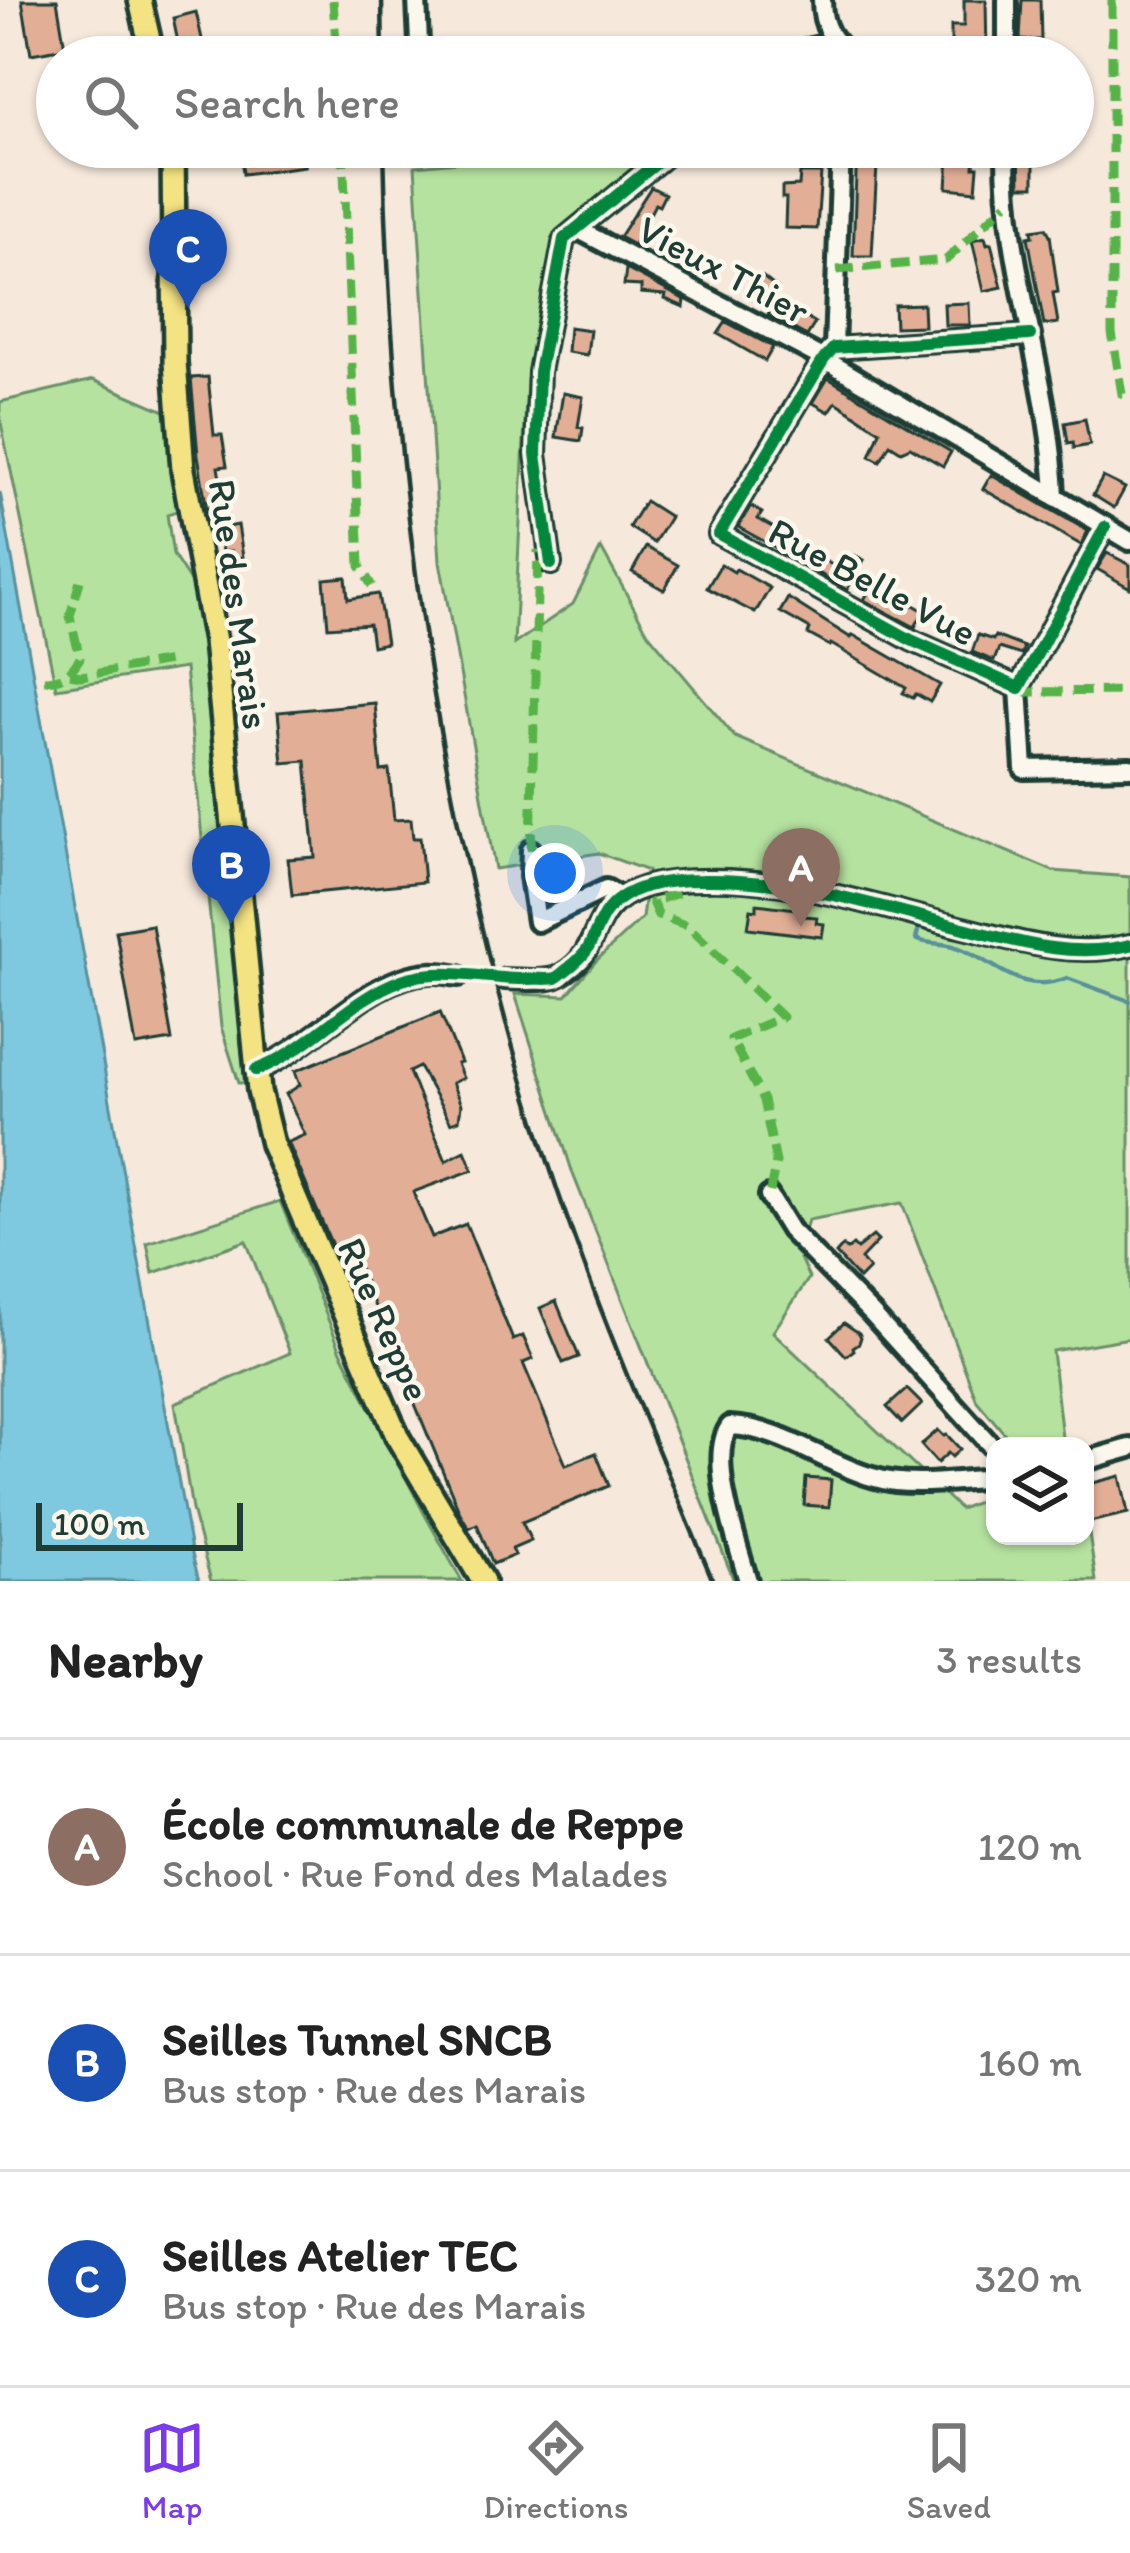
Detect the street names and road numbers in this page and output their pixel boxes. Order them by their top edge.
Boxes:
street label: Vieux Thier [630,205,818,334]
street label: Rue des Marais [199,476,280,732]
street label: Rue Belle Vue [761,507,985,656]
street label: Rue Reppe [328,1230,441,1408]

